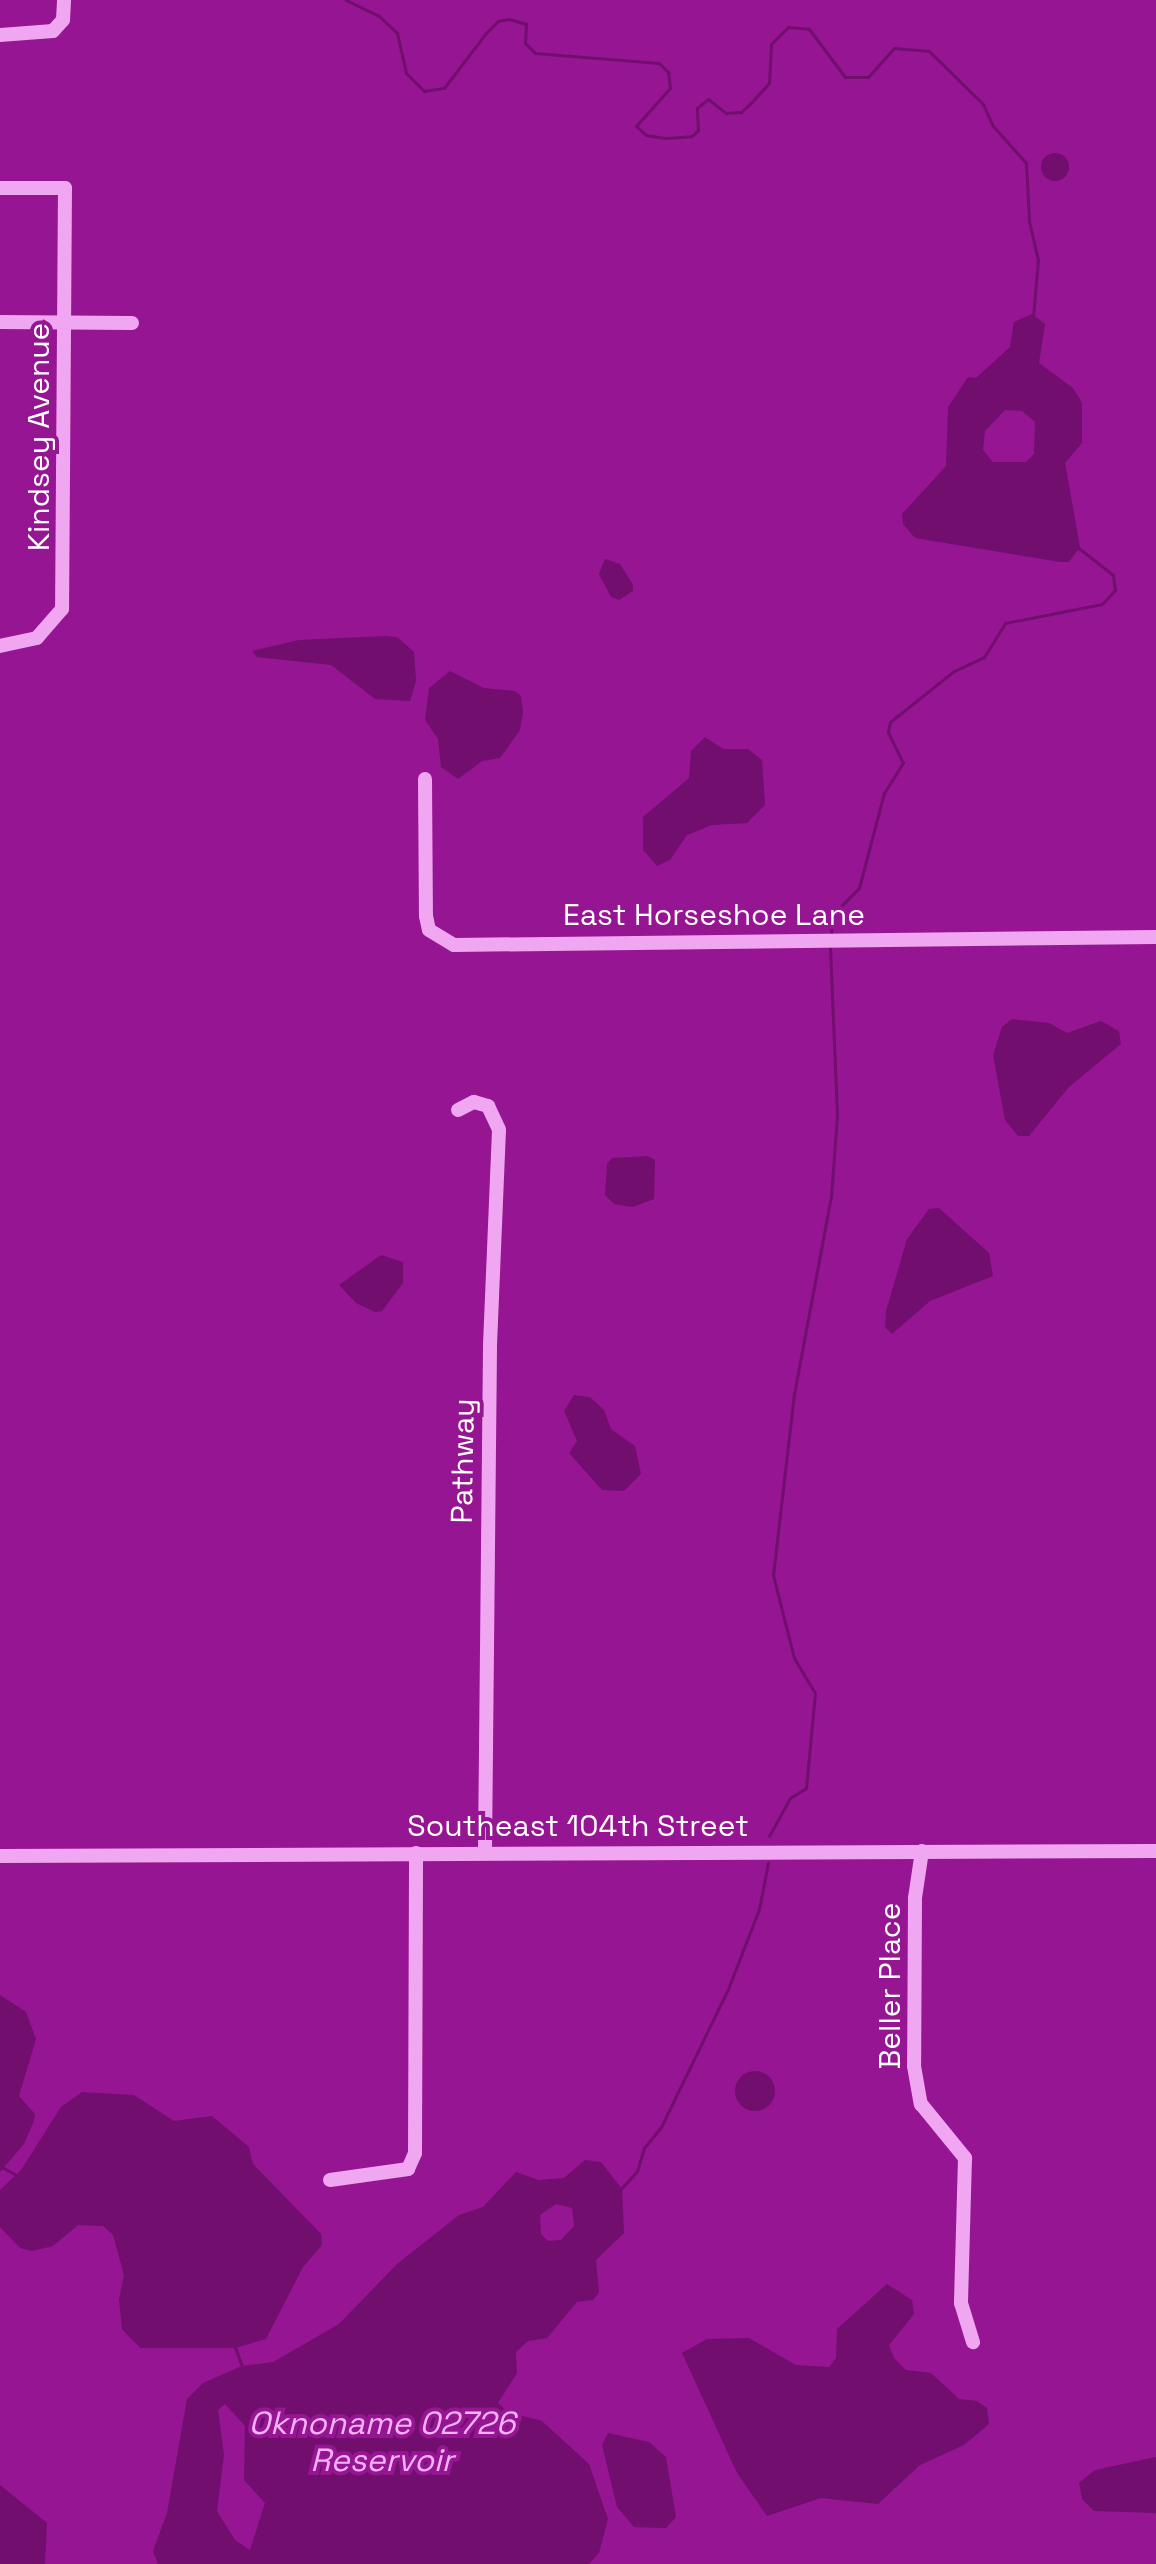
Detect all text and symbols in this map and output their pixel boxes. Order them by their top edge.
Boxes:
street label: Kindsey Avenue [21,323,57,551]
street label: East Horseshoe Lane [563,897,865,933]
street label: Pathway [444,1398,482,1524]
street label: Southeast 104th Street [407,1808,749,1844]
street label: Beller Place [872,1903,908,2069]
water label: Oknoname 02726 Reservoir [249,2405,515,2480]

